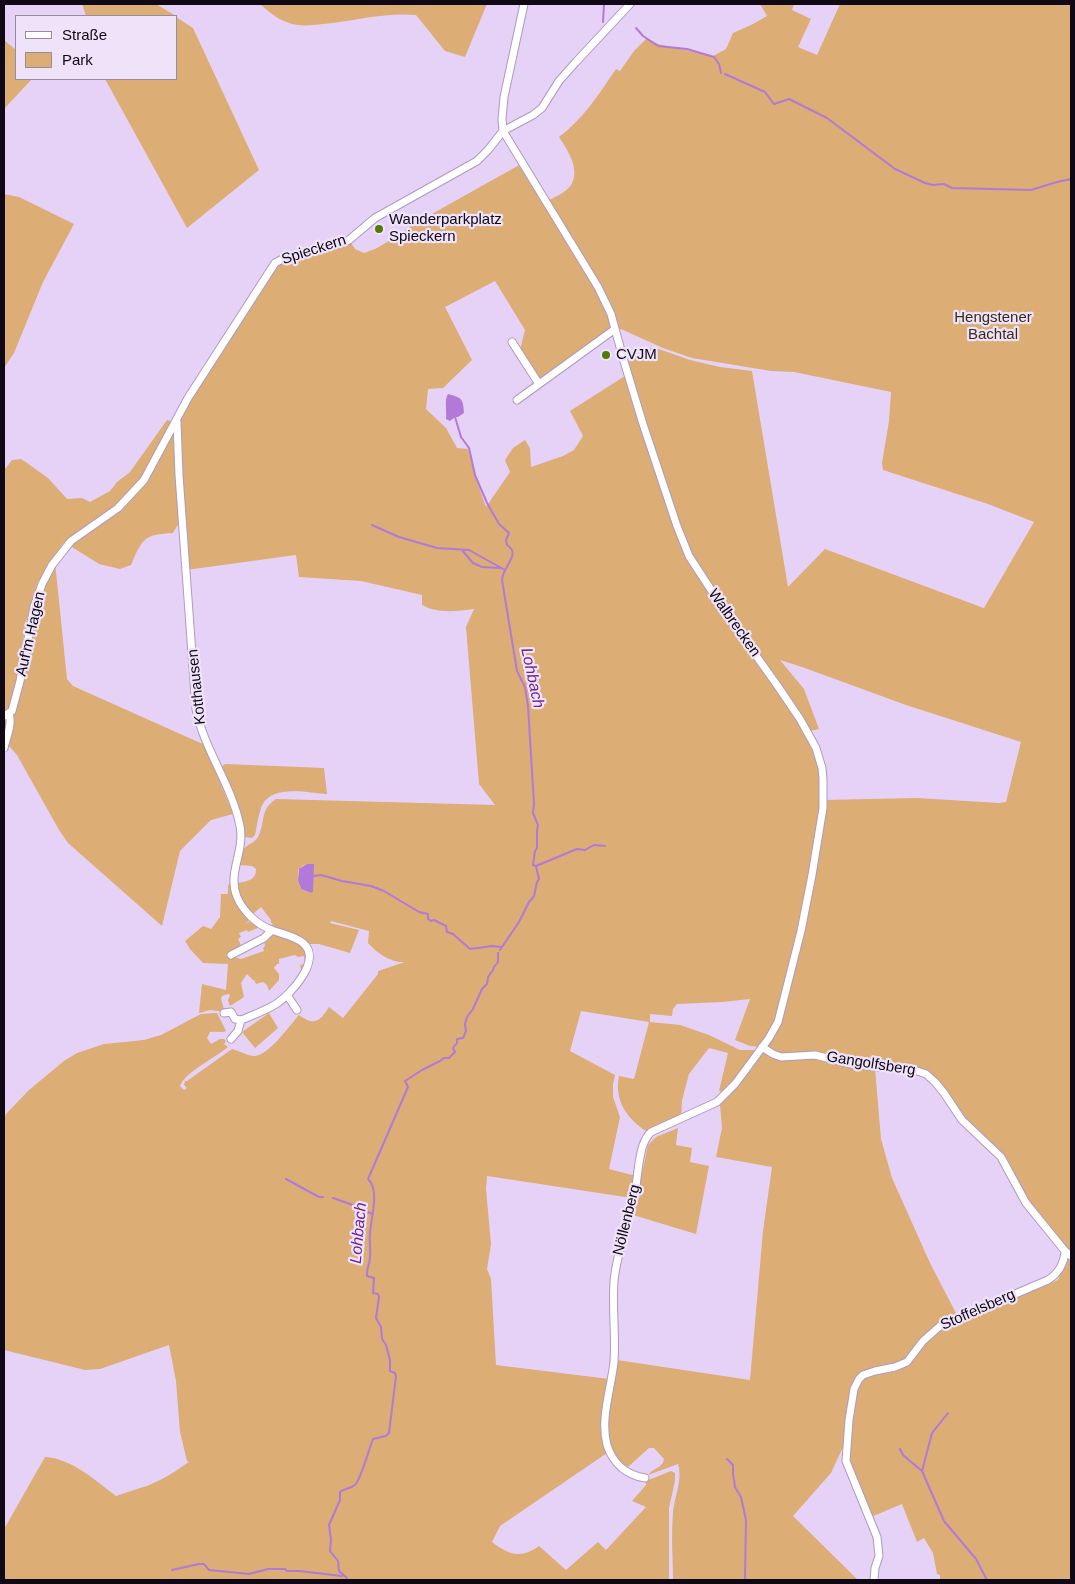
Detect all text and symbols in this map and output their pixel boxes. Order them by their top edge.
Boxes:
legend [15,15,178,80]
text: Straße [62,26,107,43]
text: Park [62,51,93,68]
place label: Wanderparkplatz Spieckern [389,211,502,246]
marker: Wanderparkplatz Spieckern [373,223,385,235]
street label: Spieckern [280,231,348,269]
park label: Hengstener Bachtal [954,309,1032,344]
place label: CVJM [616,346,657,364]
marker: CVJM [600,349,612,361]
street label: Walbrecken [704,586,764,660]
street label: Auf'm Hagen [13,590,49,678]
water label: Lohbach [516,646,548,710]
street label: Kotthausen [184,648,210,726]
street label: Gangolfsberg [825,1048,917,1080]
street label: Nöllenberg [609,1183,645,1257]
water label: Lohbach [347,1202,371,1264]
street label: Stoffelsberg [938,1286,1018,1334]

